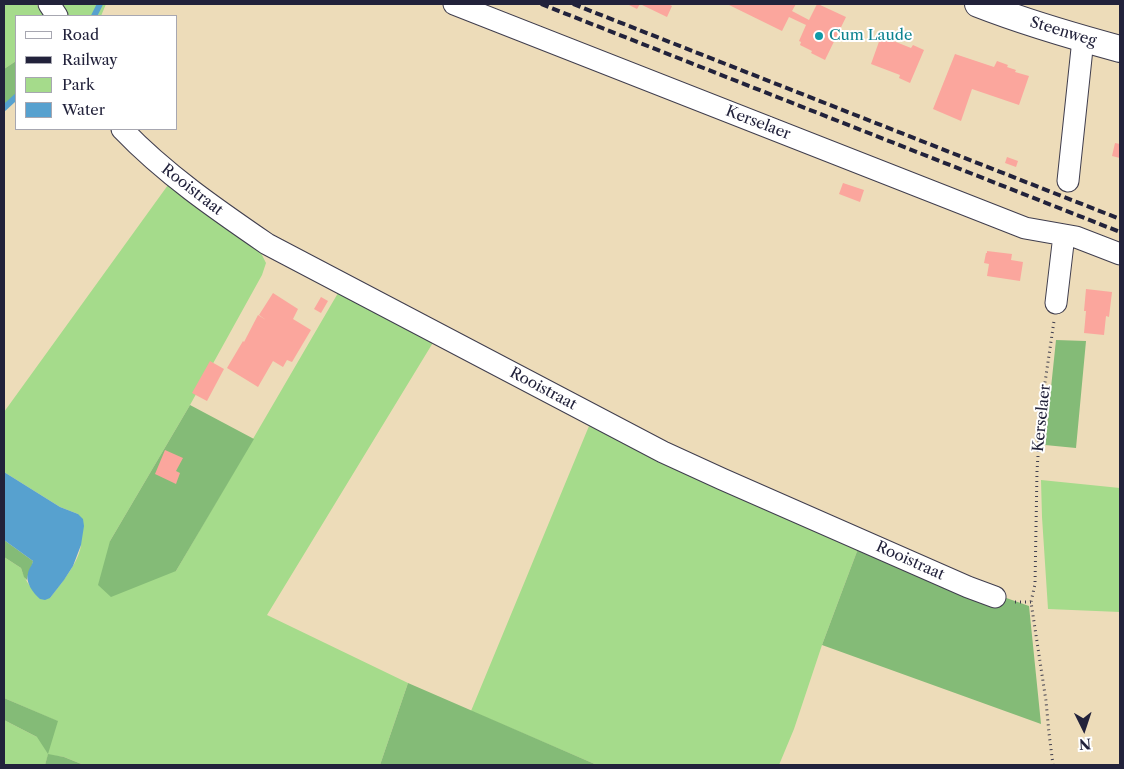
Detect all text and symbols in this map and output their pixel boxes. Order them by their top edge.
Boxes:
street label: Steenweg [1028,13,1098,51]
legend [15,15,178,130]
text: Road [62,25,99,44]
place label: Cum Laude [829,27,912,45]
marker: Cum Laude [813,30,825,42]
text: Railway [62,50,118,69]
text: Park [62,75,95,94]
text: Water [62,100,105,119]
street label: Kerselaer [723,102,793,144]
street label: Rooistraat [158,160,226,220]
street label: Rooistraat [507,364,579,414]
street label: Kerselaer [1029,383,1055,453]
street label: Rooistraat [873,538,947,584]
north arrow [1059,704,1109,754]
text: N [1078,735,1092,753]

